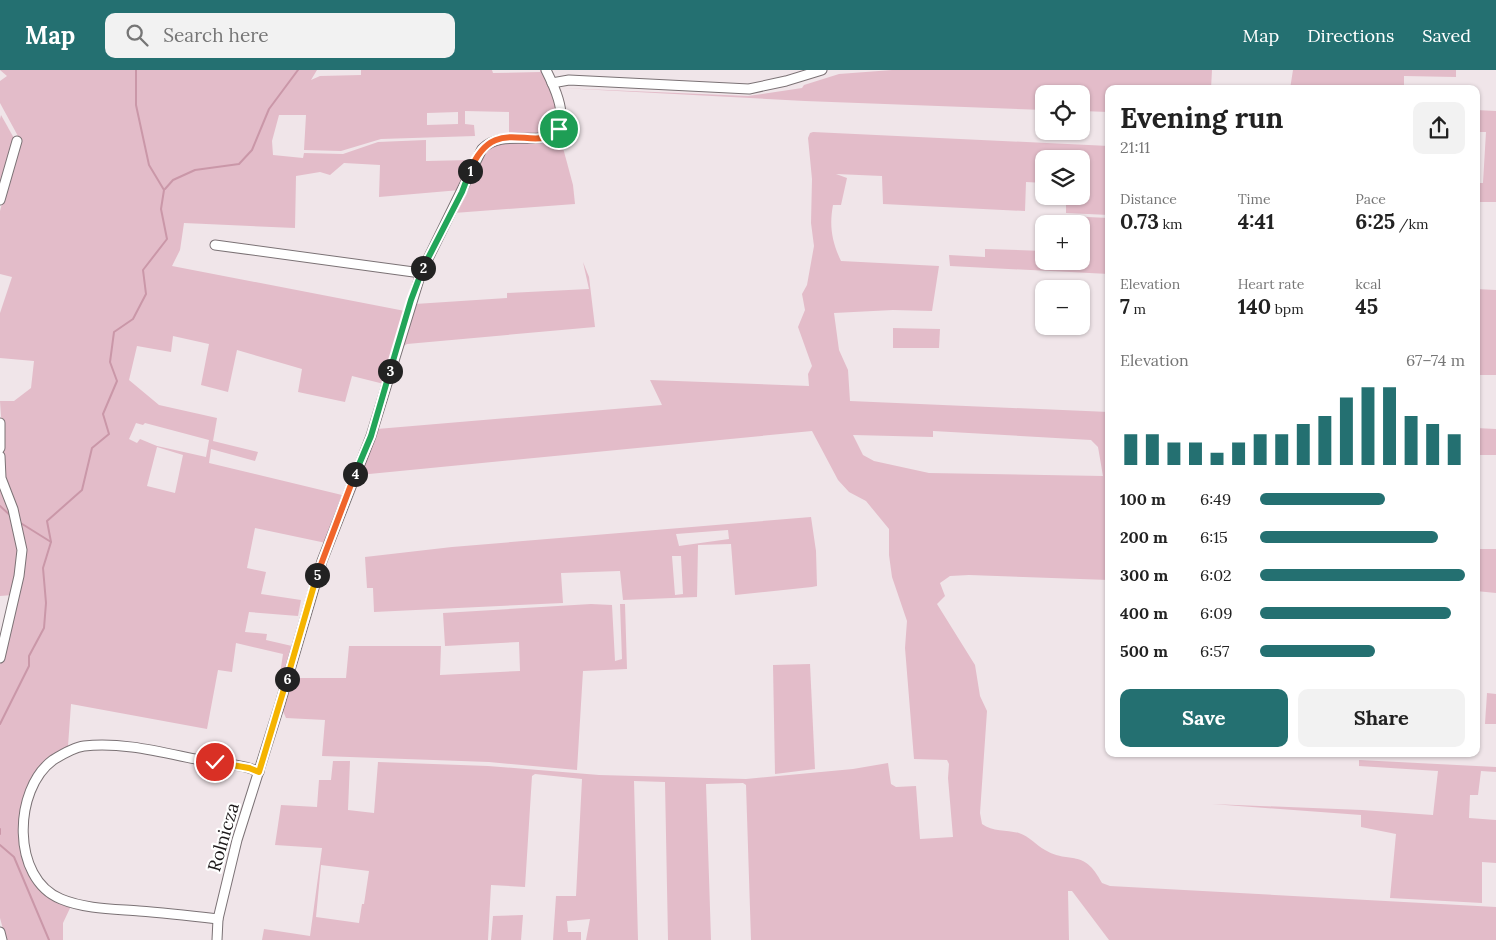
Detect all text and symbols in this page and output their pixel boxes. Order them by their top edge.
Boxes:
search box [105,13,455,58]
text: Map [25,20,75,51]
icon: search [123,21,151,49]
text: Search here [163,23,269,47]
text: Map [1243,24,1279,47]
text: Directions [1307,24,1394,47]
text: Saved [1422,24,1471,47]
map controls [1035,85,1090,335]
button: locate [1035,85,1090,140]
text: Evening run [1120,100,1283,136]
button: share [1413,102,1465,154]
pin [538,108,580,150]
icon: arrive [545,115,573,143]
text: 21:11 [1120,137,1150,157]
button: layers [1035,150,1090,205]
pin: 1 [458,158,482,184]
text: 1 [468,162,473,180]
text: Distance [1120,190,1177,208]
text: Time [1238,190,1271,208]
text: Pace [1355,190,1386,208]
text: 0.73 [1120,208,1159,235]
text: 4:41 [1238,208,1274,235]
text: 6:25 [1355,208,1395,235]
button: + [1035,215,1090,270]
text: km [1159,215,1183,233]
text: /km [1395,215,1429,233]
pin: 2 [410,256,436,280]
text: 2 [420,259,427,277]
text: Elevation [1120,275,1180,293]
text: Heart rate [1238,275,1304,293]
text: kcal [1355,275,1381,293]
button: − [1035,280,1090,335]
text: 7 [1120,293,1130,320]
text: 140 [1238,293,1271,320]
text: 45 [1355,293,1378,320]
text: m [1130,300,1146,318]
text: bpm [1271,300,1304,318]
text: Elevation [1120,350,1189,370]
text: 67–74 m [1406,350,1465,370]
pin: 3 [378,358,402,384]
text: 3 [387,362,394,380]
pin: 4 [342,462,368,486]
text: 4 [352,465,359,483]
text: 100 m [1120,489,1166,509]
text: 6:49 [1200,489,1231,509]
text: 200 m [1120,527,1168,547]
text: 6:15 [1200,527,1228,547]
pin: 5 [304,562,330,588]
text: 300 m [1120,565,1168,585]
text: 6:02 [1200,565,1232,585]
text: 5 [314,566,321,584]
text: 400 m [1120,603,1168,623]
text: 6:09 [1200,603,1232,623]
text: 500 m [1120,641,1168,661]
text: 6:57 [1200,641,1229,661]
pin: 6 [274,666,300,692]
text: 6 [283,670,292,688]
button: Save [1120,689,1288,747]
button: Share [1298,689,1465,747]
pin [194,741,236,783]
icon: check [201,748,229,776]
street label: Rolnicza [202,800,244,874]

